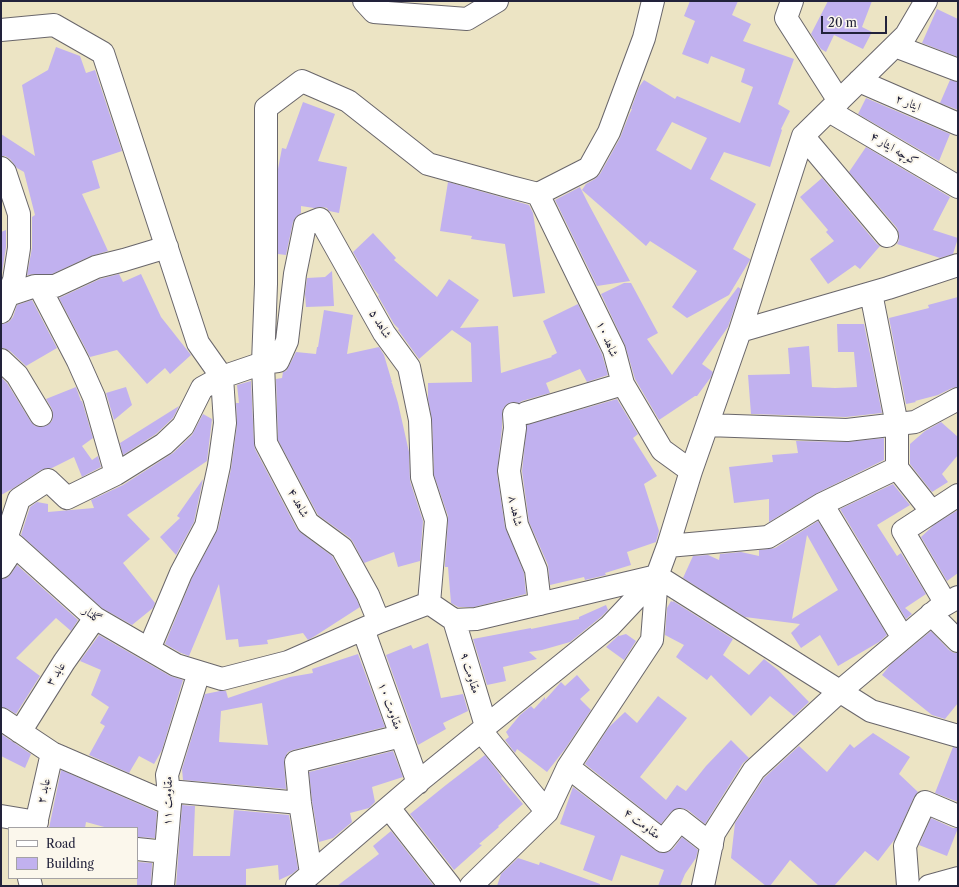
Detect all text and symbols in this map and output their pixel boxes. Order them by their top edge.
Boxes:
scale bar [823,8,889,34]
text: 20 m [828,15,857,30]
street label: ایثار ۲ [893,91,923,115]
street label: کوچه ایثار ۴ [868,129,920,169]
street label: شاهد ۵ [366,307,394,341]
street label: شاهد ۱۰ [593,319,621,359]
street label: شاهد ۴ [284,486,312,520]
street label: شاهد ۸ [505,494,525,528]
street label: گلنار [80,603,104,627]
street label: مقاومت ۹ [457,651,483,695]
street label: عابد ۳ [43,659,69,689]
street label: مقاومت ۱۰ [375,680,405,732]
street label: مقاومت ۱۱ [160,776,176,826]
street label: عابد ۲ [34,777,54,805]
street label: مقاومت ۴ [621,806,663,842]
legend [8,827,138,879]
text: Road [46,836,76,851]
text: Building [46,856,94,871]

